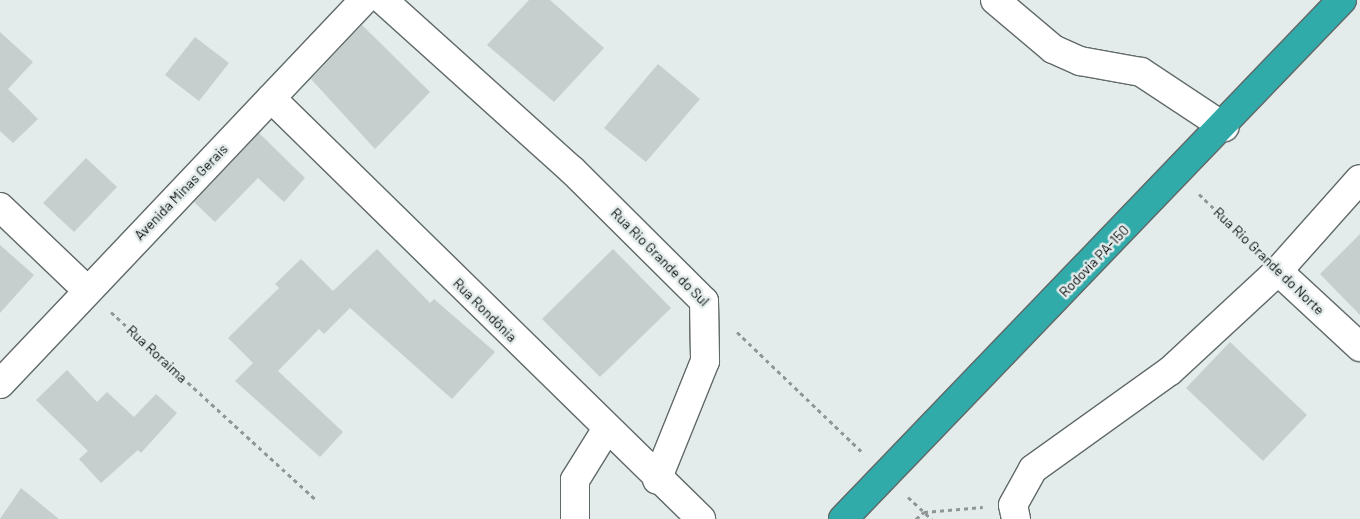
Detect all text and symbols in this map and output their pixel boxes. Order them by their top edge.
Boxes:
street label: Avenida Minas Gerais [131,140,231,244]
street label: Rua Rio Grande do Sul [607,204,713,310]
street label: Rua Rio Grande do Norte [1210,204,1328,318]
street label: Rodovia PA-150 [1056,222,1132,300]
street label: Rua Rondônia [450,275,520,345]
street label: Rua Roraima [123,322,191,386]

